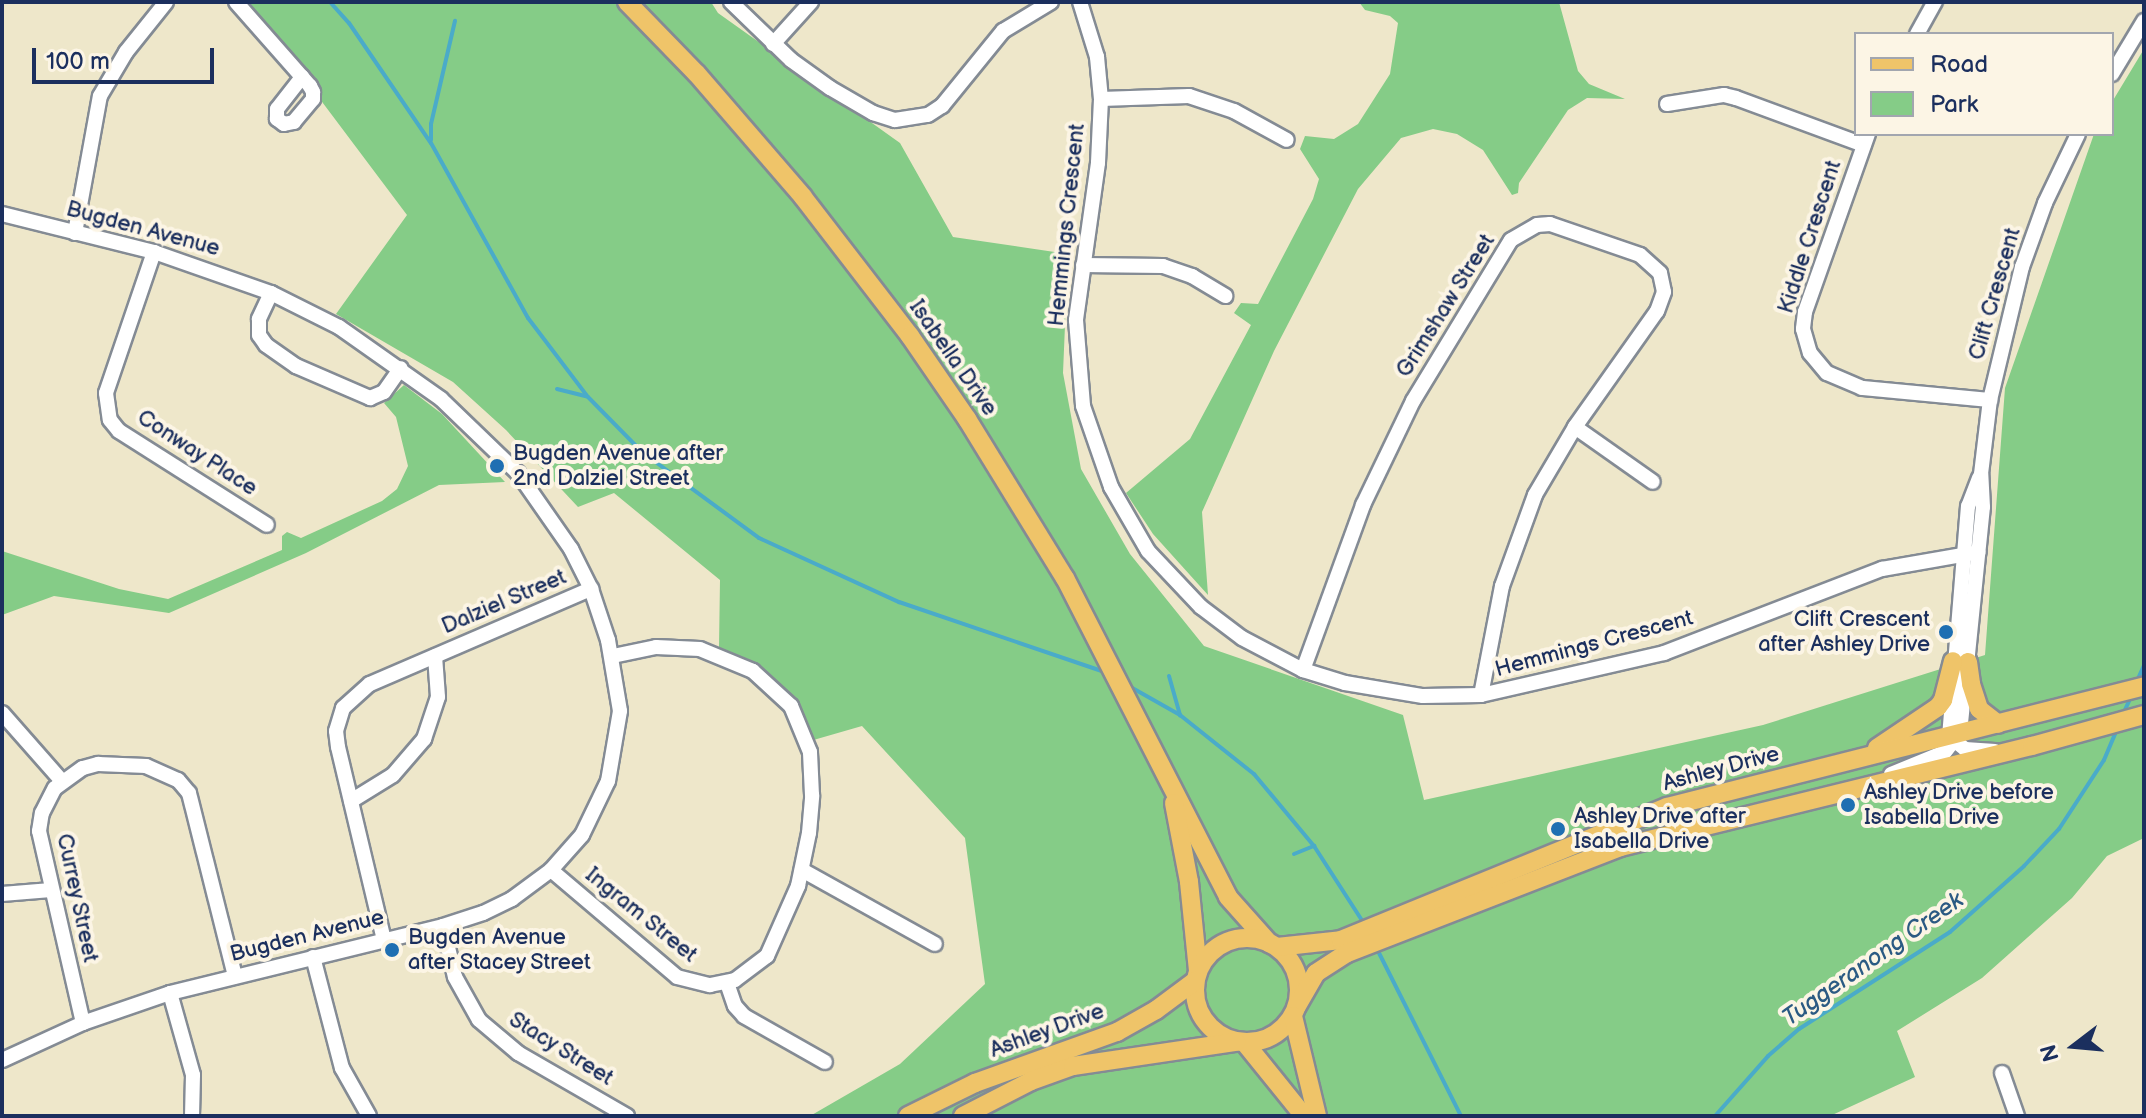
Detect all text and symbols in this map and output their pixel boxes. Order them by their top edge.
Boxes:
scale bar [36,32,218,82]
legend [1854,32,2114,136]
text: 100 m [46,47,110,76]
text: Road [1930,50,1988,79]
text: Park [1930,90,1978,119]
street label: Hemmings Crescent [1043,122,1091,328]
street label: Kiddle Crescent [1773,157,1847,317]
street label: Bugden Avenue [63,196,223,262]
street label: Clift Crescent [1964,225,2026,363]
street label: Grimshaw Street [1391,229,1501,383]
street label: Isabella Drive [903,295,1003,421]
street label: Conway Place [131,404,263,502]
place label: Bugden Avenue after 2nd Dalziel Street [513,440,723,492]
marker: Bugden Avenue after 2nd Dalziel Street [488,457,506,475]
street label: Dalziel Street [438,564,570,640]
street label: Hemmings Crescent [1492,605,1696,683]
place label: Clift Crescent after Ashley Drive [1757,606,1930,658]
marker: Clift Crescent after Ashley Drive [1937,623,1955,641]
street label: Ashley Drive [1659,741,1783,797]
place label: Ashley Drive before Isabella Drive [1864,779,2055,830]
marker: Ashley Drive before Isabella Drive [1839,796,1857,814]
place label: Ashley Drive after Isabella Drive [1574,803,1747,854]
marker: Ashley Drive after Isabella Drive [1549,820,1567,838]
street label: Currey Street [50,830,104,966]
street label: Ingram Street [580,862,702,968]
water label: Tuggeranong Creek [1777,886,1969,1032]
street label: Bugden Avenue [227,904,387,968]
place label: Bugden Avenue after Stacey Street [408,924,593,976]
marker: Bugden Avenue after Stacey Street [383,941,401,959]
street label: Ashley Drive [986,998,1108,1064]
street label: Stacy Street [503,1006,619,1092]
north arrow [2034,1006,2114,1086]
text: N [2035,1041,2066,1064]

